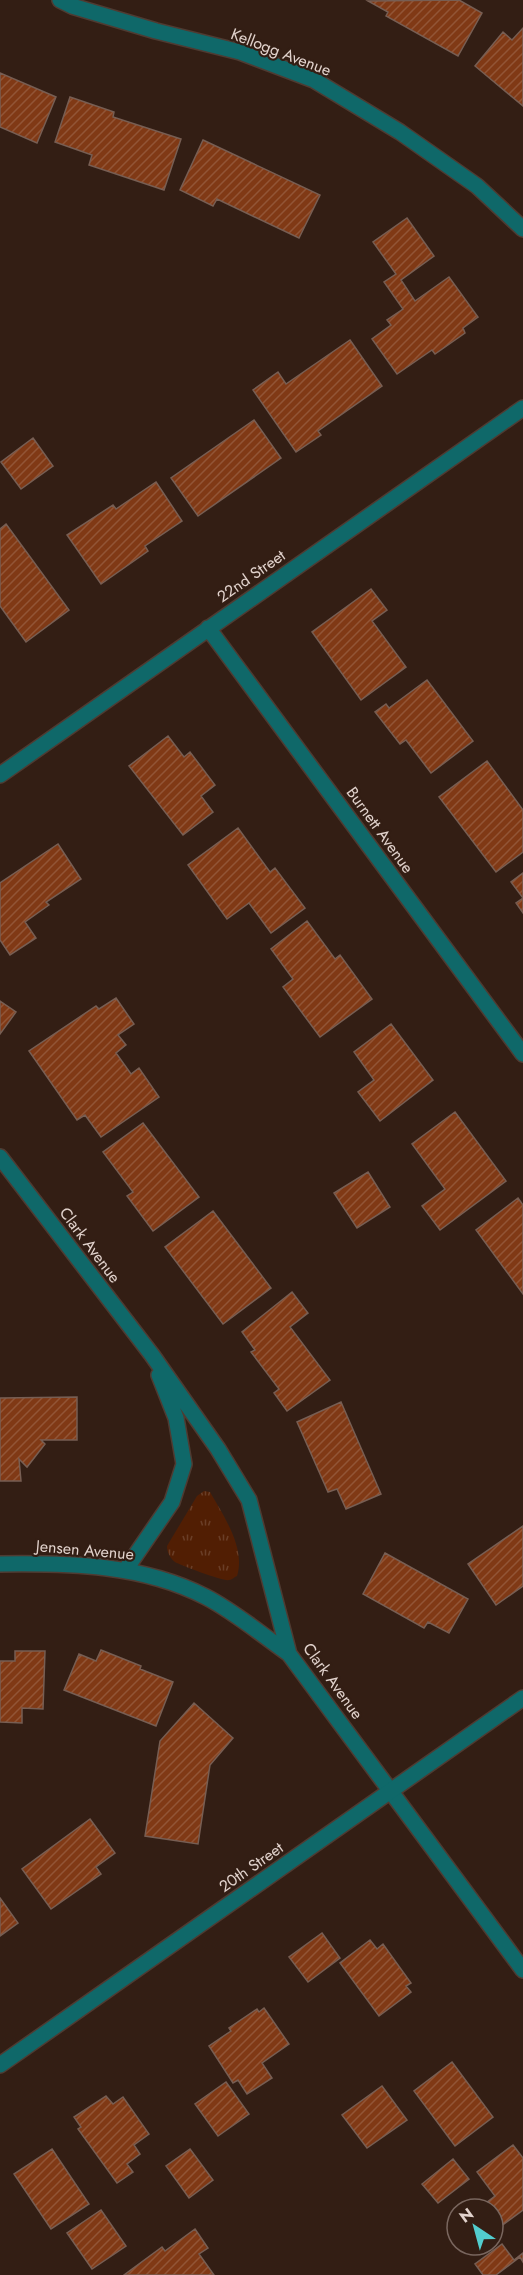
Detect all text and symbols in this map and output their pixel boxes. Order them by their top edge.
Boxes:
street label: Kellogg Avenue [228,22,334,82]
street label: 22nd Street [212,544,290,608]
street label: Burnett Avenue [341,782,419,878]
street label: Clark Avenue [54,1202,126,1288]
street label: Jensen Avenue [33,1534,135,1566]
street label: Clark Avenue [297,1638,369,1724]
street label: 20th Street [214,1836,288,1898]
north arrow [445,2197,505,2257]
text: N [455,2202,478,2228]

